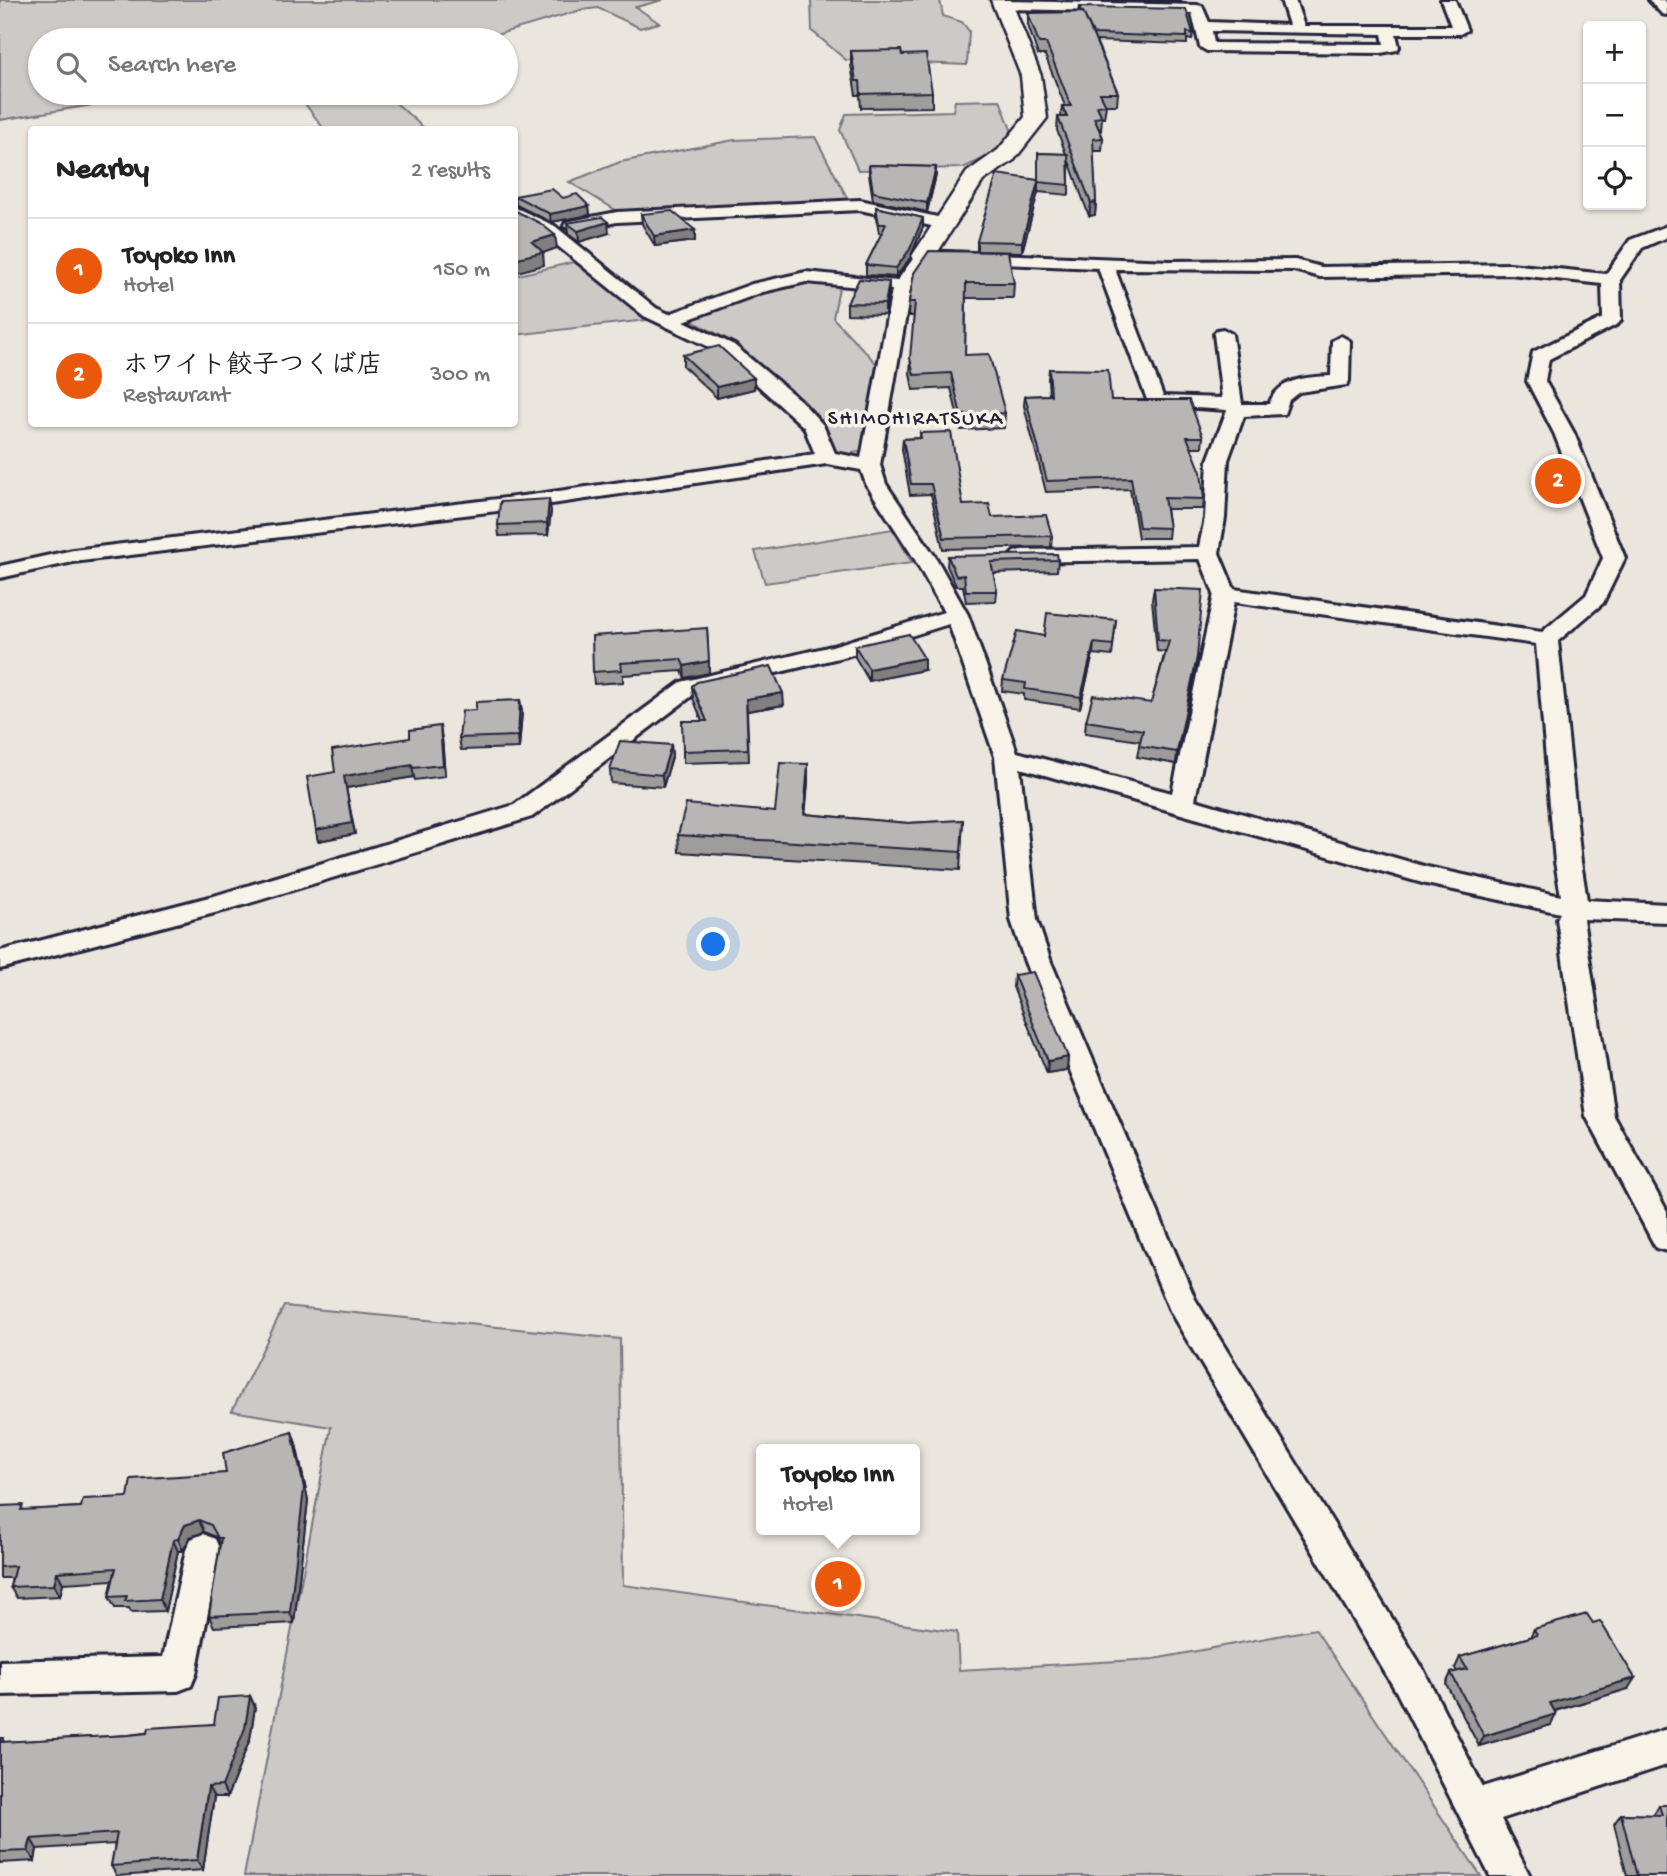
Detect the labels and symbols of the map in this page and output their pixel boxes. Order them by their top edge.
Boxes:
district label: SHIMOHIRATSUKA [828,408,1004,433]
pin: 2 [1535,455,1581,507]
your location [696,927,730,961]
pin: 1 [815,1558,861,1610]

